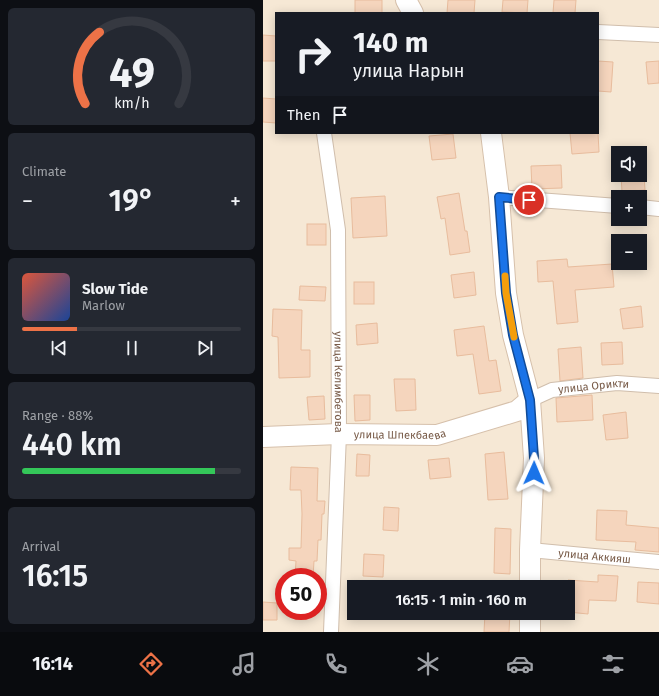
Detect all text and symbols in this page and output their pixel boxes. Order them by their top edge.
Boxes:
text: 140 m [353,26,429,59]
icon: right [287,28,339,80]
text: 49 [109,48,154,98]
text: улица Нарын [353,60,465,82]
text: km/h [114,95,149,112]
icon: arrive [329,104,351,126]
text: Then [287,106,321,124]
map controls [611,146,647,270]
button: sound [611,146,647,182]
text: Climate [22,164,66,179]
text: 19° [109,183,154,219]
pin [512,183,546,217]
text: − [22,188,33,215]
text: + [230,188,241,215]
icon: arrive [518,189,540,211]
button: + [611,190,647,226]
button: − [611,234,647,270]
text: Slow Tide [82,280,148,298]
text: Marlow [82,298,125,313]
street label: улица Келимбетова [331,331,345,433]
icon: previous [48,337,70,359]
icon: pause [121,337,143,359]
icon: next [194,337,216,359]
street label: улица Орикти [557,377,630,396]
text: Range · 88% [22,408,93,423]
text: 440 km [22,427,122,463]
street label: улица Шпекбаева [354,427,448,443]
position arrow [513,452,555,494]
text: Arrival [22,539,60,554]
street label: улица Аккияш [558,547,632,566]
text: 16:15 [22,558,88,594]
speed limit sign: 50 [275,568,327,620]
text: 16:15 · 1 min · 160 m [395,591,527,609]
icon: directions [137,650,165,678]
icon: music [230,650,258,678]
icon: phone [322,650,350,678]
icon: climate [414,650,442,678]
icon: car [506,650,534,678]
icon: filters [599,650,627,678]
text: 16:14 [32,653,73,675]

